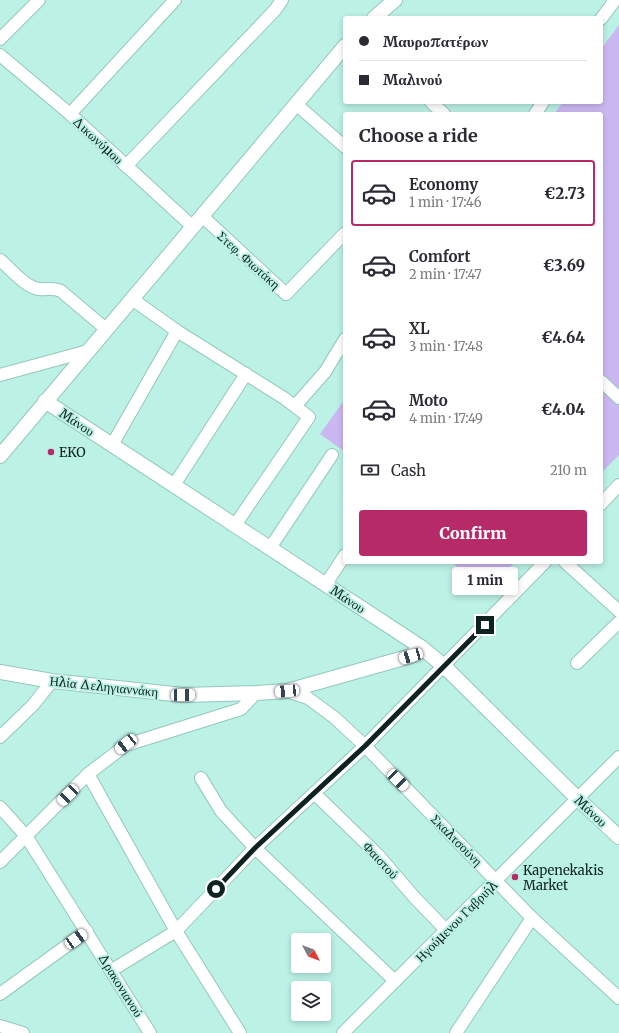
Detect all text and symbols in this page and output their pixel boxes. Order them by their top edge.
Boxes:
text: Μαυροπατέρων [383,32,488,51]
text: Μαλινού [383,70,442,89]
street label: Δικωνύμου [69,113,126,168]
text: Choose a ride [359,124,478,147]
icon: car [361,175,397,211]
text: Economy [409,175,478,194]
text: €2.73 [544,184,585,203]
text: 1 min · 17:46 [409,194,482,211]
street label: Στεφ. Φιωτάκη [214,228,284,293]
icon: car [361,247,397,283]
text: Comfort [409,247,470,266]
text: €3.69 [543,256,585,275]
text: 2 min · 17:47 [409,266,482,283]
icon: car [361,319,397,355]
text: XL [409,319,430,338]
text: €4.64 [541,328,585,347]
text: 3 min · 17:48 [409,338,483,355]
icon: car [361,391,397,427]
text: Moto [409,391,448,410]
text: €4.04 [541,400,585,419]
street label: Μάνου [56,405,98,440]
text: 4 min · 17:49 [409,410,483,427]
place label: EKO [59,444,86,461]
marker: EKO [46,447,56,457]
icon: cash [359,459,381,481]
text: Cash [391,461,426,480]
text: 210 m [550,462,587,479]
button: Confirm [359,510,587,556]
callout: 1 min [452,567,518,595]
text: 1 min [467,572,503,589]
street label: Μάνου [327,582,369,617]
route end [476,616,494,634]
car [398,647,424,665]
street label: Ηλία ∆εληγιαννάκη [49,672,159,701]
car [275,684,299,698]
car [171,689,195,701]
car [113,732,139,756]
car [385,767,411,793]
car [55,782,81,808]
street label: Μάνου [571,792,611,831]
street label: Σκαλτσούνη [427,811,486,870]
street label: Φαιστού [359,838,402,883]
place label: Kapenekakis Market [523,862,604,894]
marker: Kapenekakis Market [510,872,520,882]
street label: Ηγούμενου Γαβριήλ [412,877,501,966]
route start [207,880,225,898]
car [63,927,89,951]
north arrow [291,933,331,973]
map controls [291,933,331,1021]
street label: Δρακονιανού [94,950,147,1020]
button: layers [291,981,331,1021]

